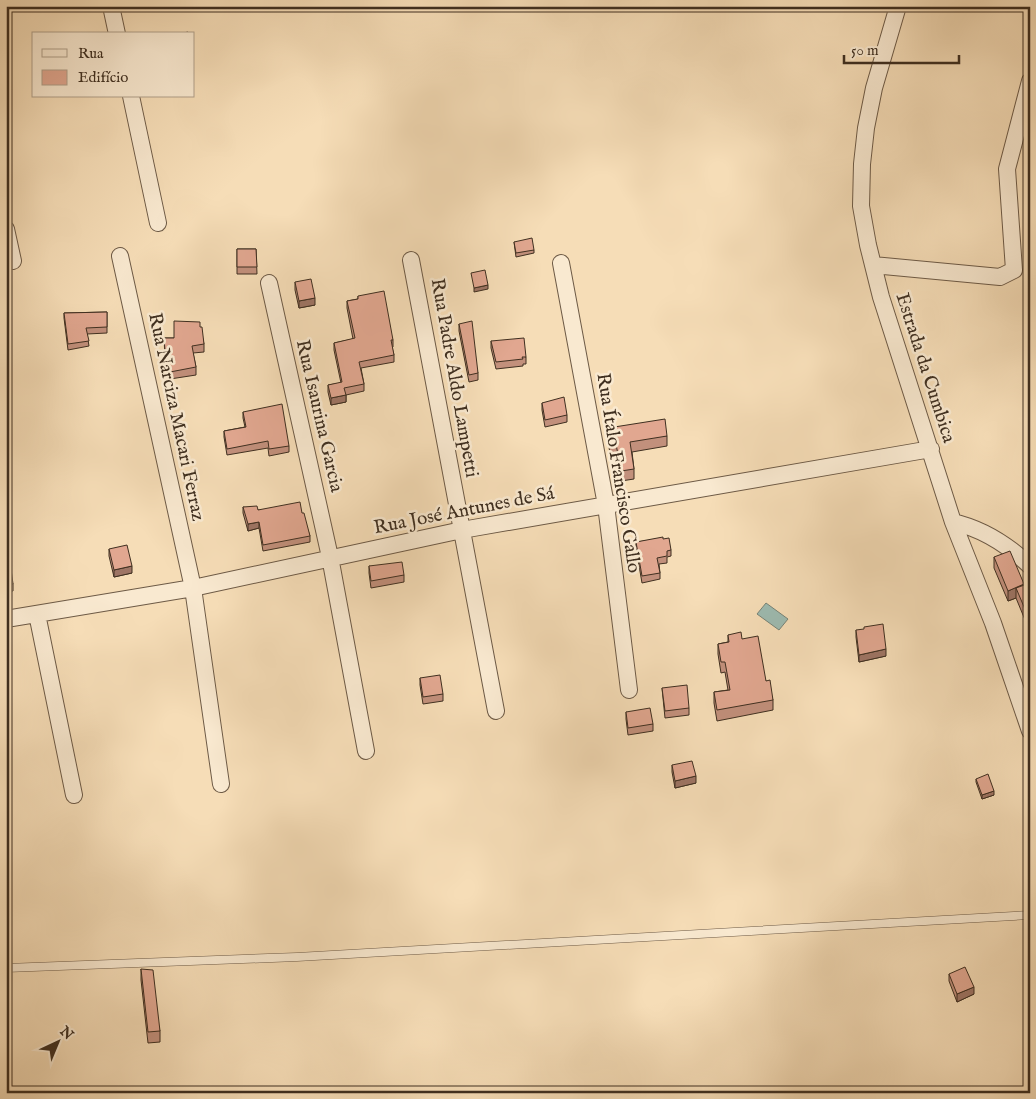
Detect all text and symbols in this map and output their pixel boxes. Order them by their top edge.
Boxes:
legend [32,32,195,98]
scale bar [844,32,958,64]
text: 50 m [851,41,879,60]
text: Rua [78,44,104,63]
text: Edifício [78,68,128,87]
street label: Rua Padre Aldo Lampetti [425,277,483,479]
street label: Estrada da Cumbica [889,290,961,447]
street label: Rua Narciza Macari Ferraz [142,311,210,524]
street label: Rua Isaurina Garcia [290,337,348,495]
street label: Rua Ítalo Francisco Gallo [590,371,647,575]
street label: Rua José Antunes de Sá [372,482,557,540]
north arrow [32,1016,82,1066]
text: N [55,1022,77,1044]

